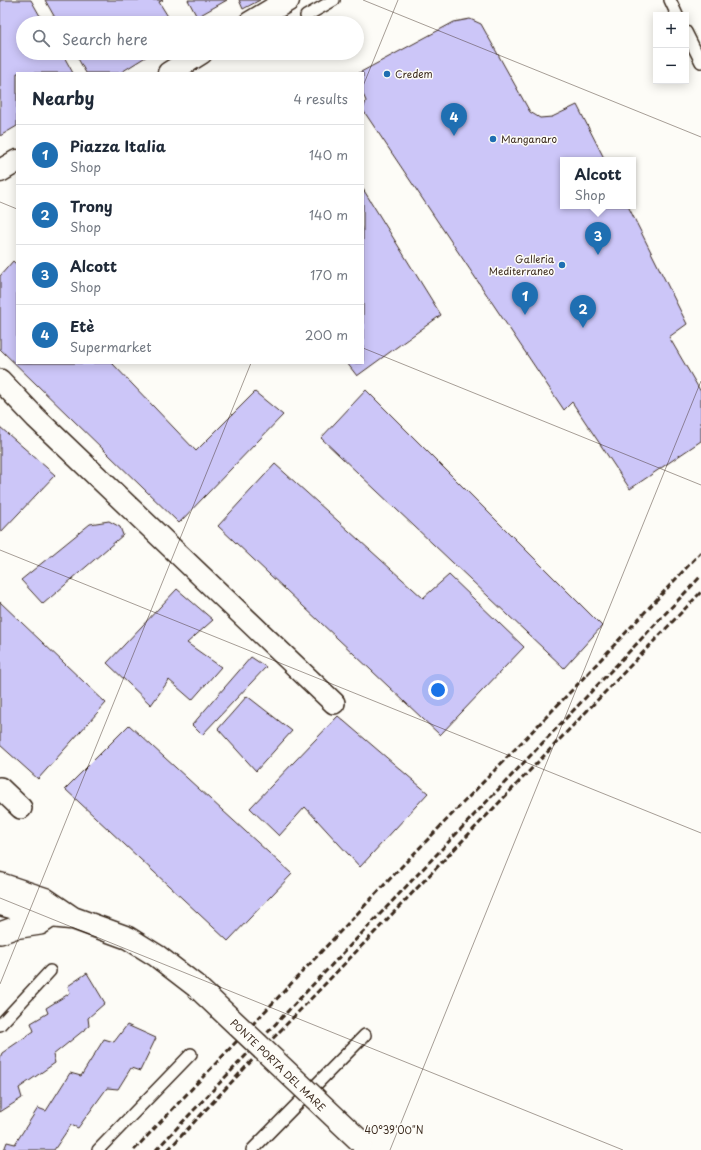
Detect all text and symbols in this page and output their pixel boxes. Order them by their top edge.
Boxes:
map controls [653,12,689,84]
button: + [653,12,689,48]
search box [16,16,364,60]
icon: search [30,27,52,49]
text: Search here [62,27,148,50]
button: − [653,48,689,84]
place label: Credem [395,66,433,81]
marker: Credem [382,69,392,79]
text: Nearby [32,85,94,111]
text: 4 results [294,89,348,108]
pin: 4 [441,103,467,136]
place label: Manganaro [501,131,558,146]
text: Piazza Italia [70,134,166,157]
marker: Manganaro [488,134,498,144]
text: 1 [42,145,48,164]
text: 140 m [309,145,348,164]
text: Shop [70,157,101,176]
popup [560,157,636,209]
text: Alcott [574,162,622,185]
text: Shop [574,185,606,204]
text: Trony [70,194,112,217]
text: 2 [40,205,50,224]
text: 140 m [309,205,348,224]
text: Shop [70,217,101,236]
pin: 3 [585,222,611,255]
place label: Galleria Mediterraneo [489,251,555,278]
text: Alcott [70,254,117,277]
marker: Galleria Mediterraneo [557,260,567,270]
text: 3 [41,265,49,284]
text: 170 m [310,265,348,284]
text: Shop [70,277,101,296]
pin: 1 [512,282,538,315]
pin: 2 [570,295,596,328]
text: Etè [70,314,94,337]
text: 4 [41,325,49,344]
text: 200 m [305,325,348,344]
text: Supermarket [70,337,152,356]
your location [428,680,448,700]
street label: PONTE PORTA DEL MARE [227,1015,329,1114]
text: 40°39'00"N [364,1122,424,1137]

